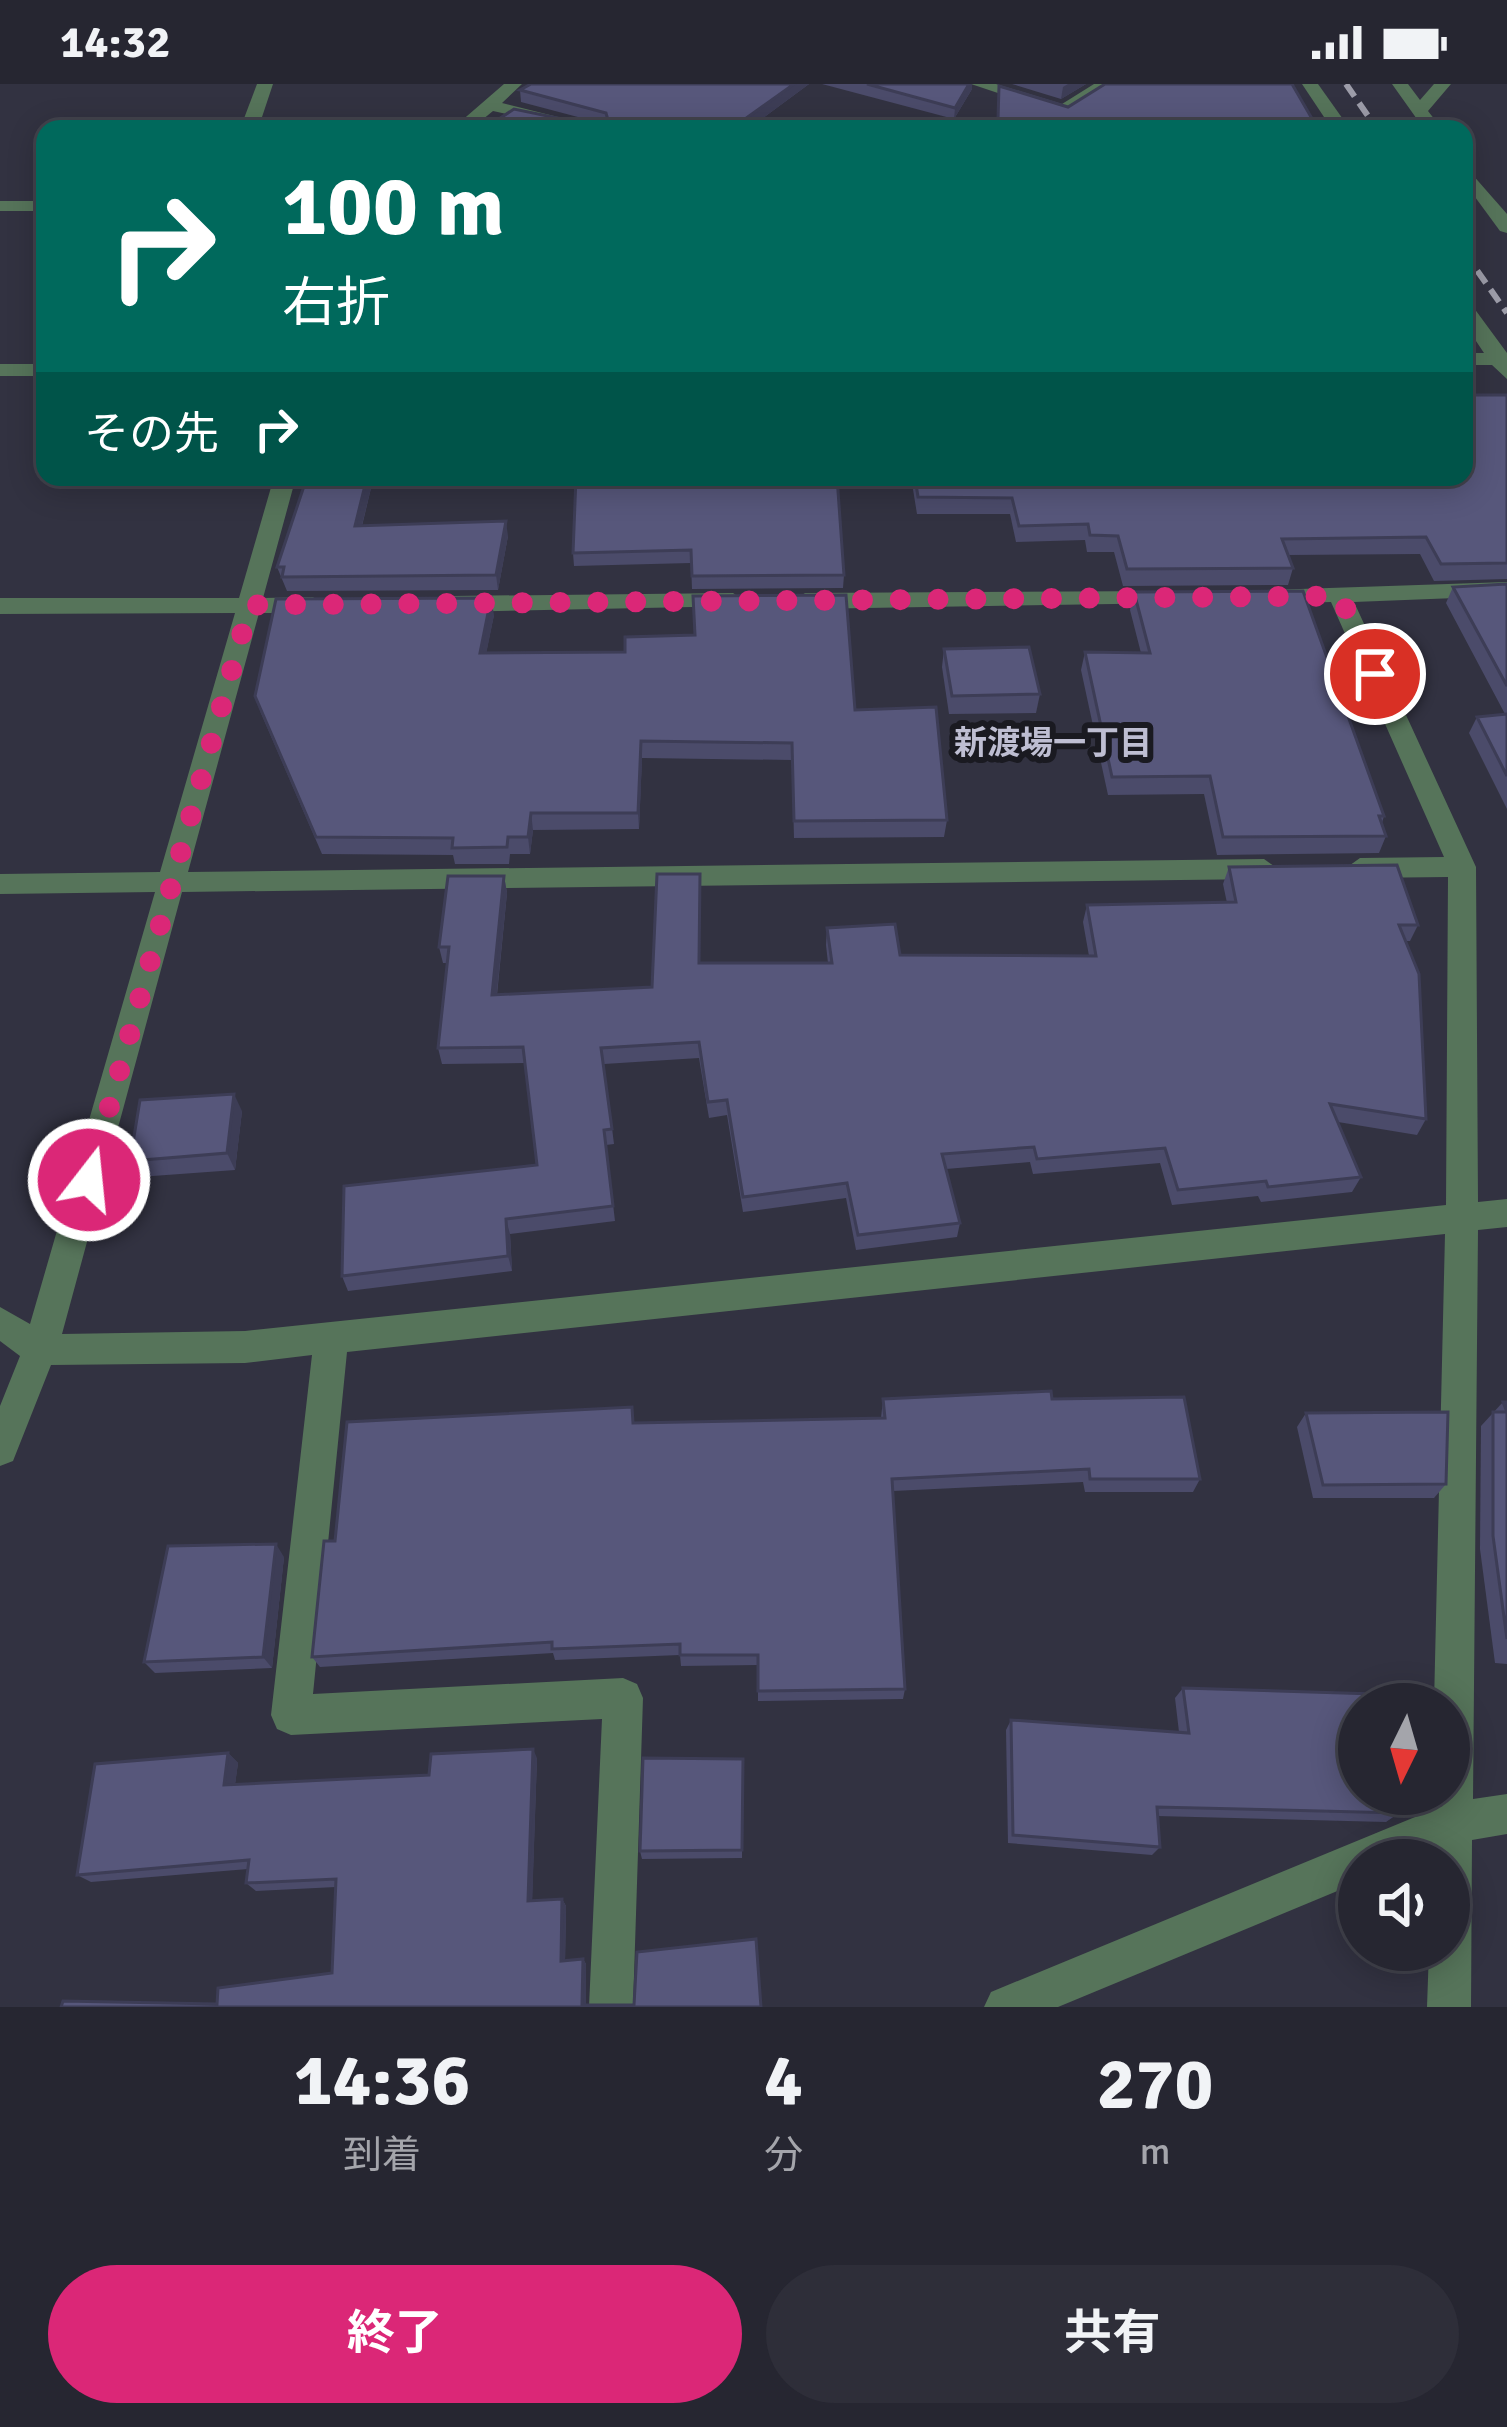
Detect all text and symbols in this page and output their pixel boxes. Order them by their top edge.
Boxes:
text: 14:32 [60,15,170,70]
text: 100 m [282,155,504,259]
icon: right [84,168,240,324]
text: 右折 [282,270,390,337]
icon: right [243,396,309,462]
text: その先 [84,407,219,462]
pin [1324,623,1426,725]
icon: arrive [1342,641,1408,707]
district label: 新渡場一丁目 [954,723,1152,764]
position arrow [26,1117,152,1243]
north arrow [1338,1683,1470,1815]
map controls [1338,1683,1470,1971]
button: sound [1338,1839,1470,1971]
text: 14:36 [294,2036,470,2125]
text: 4 [764,2036,803,2125]
text: 270 [1097,2040,1213,2129]
text: m [1139,2127,1171,2175]
text: 到着 [343,2131,421,2179]
text: 分 [764,2131,803,2179]
button: 終了 [48,2265,742,2403]
button: 共有 [766,2265,1459,2403]

